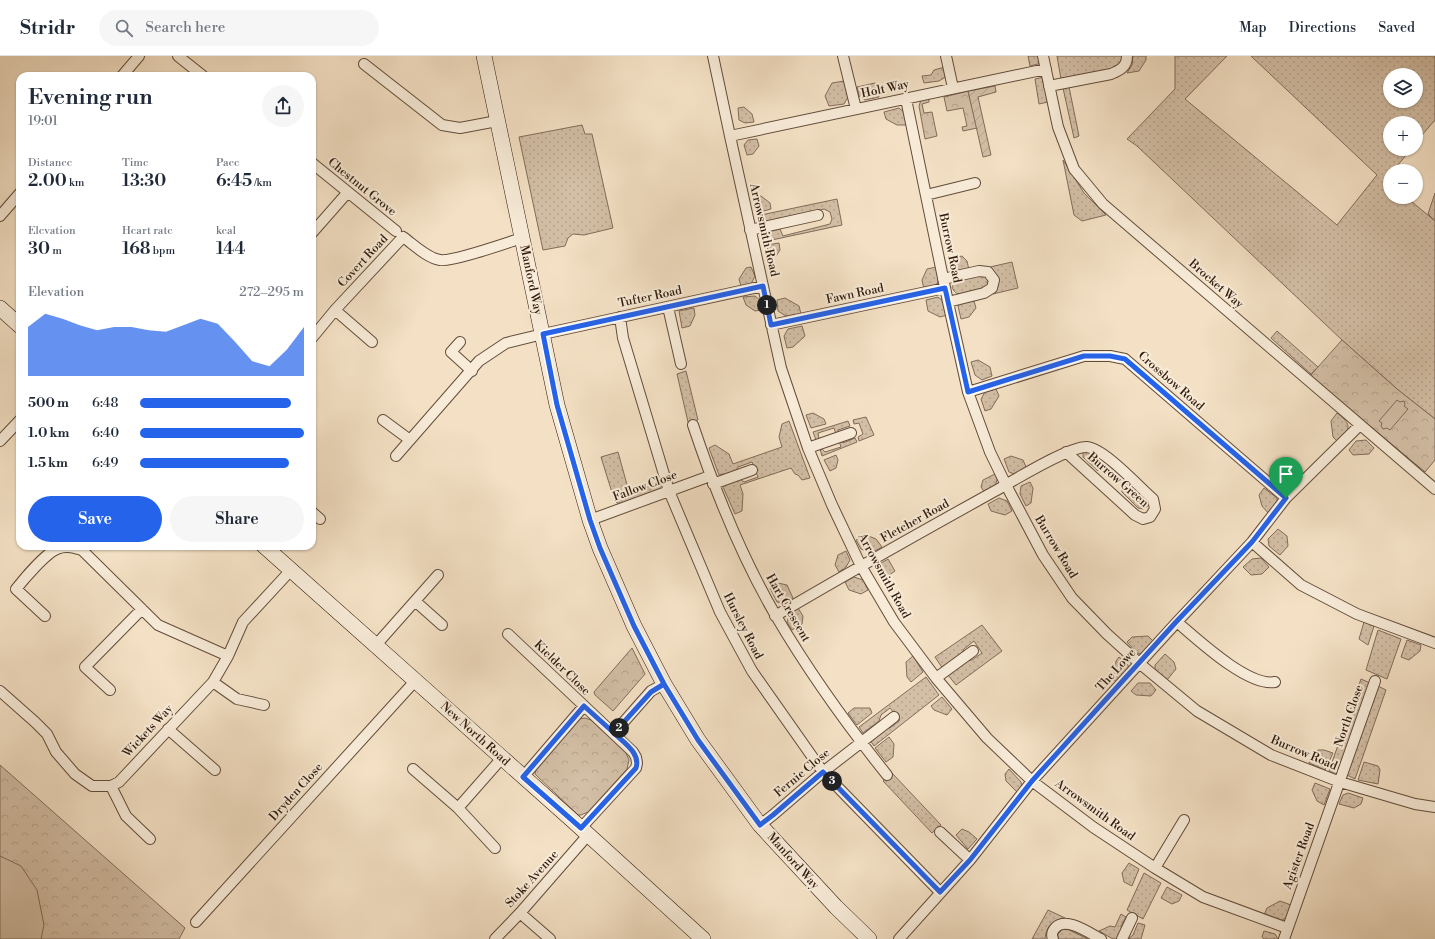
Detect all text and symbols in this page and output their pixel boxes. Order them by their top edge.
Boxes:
search box [99,10,379,46]
text: Stridr [20,16,75,40]
icon: search [113,17,135,39]
text: Search here [145,18,225,37]
text: Map [1239,19,1267,37]
text: Directions [1289,19,1356,37]
text: Saved [1378,19,1415,37]
map controls [1383,68,1423,204]
button: layers [1383,68,1423,108]
street label: Holt Way [860,77,910,101]
text: Evening run [28,84,153,111]
button: share [262,85,304,127]
text: 19:01 [28,113,58,129]
button: + [1383,116,1423,156]
street label: Chestnut Grove [325,155,399,219]
text: Distance [28,156,72,170]
text: Time [122,156,149,170]
text: Pace [216,156,240,170]
button: − [1383,164,1423,204]
text: 2.00 [28,170,67,192]
text: 13:30 [122,170,166,192]
text: 6:45 [216,170,252,192]
text: km [67,176,84,190]
text: /km [252,176,272,190]
street label: Arrowsmith Road [746,181,782,278]
street label: Burrow Road [935,211,965,284]
text: Elevation [28,224,76,238]
text: Heart rate [122,224,173,238]
text: kcal [216,224,236,238]
street label: Covert Road [335,231,391,290]
text: 30 [28,238,50,260]
text: 168 [122,238,151,260]
text: 144 [216,238,245,260]
text: m [50,244,62,258]
text: bpm [151,244,175,258]
street label: Manford Way [516,244,546,316]
street label: Brocket Way [1185,256,1246,312]
street label: Fawn Road [825,281,886,307]
street label: Tufter Road [617,283,683,311]
text: Elevation [28,284,84,300]
text: 272–295 m [239,284,304,300]
pin: 1 [757,295,777,315]
text: 1 [764,298,770,312]
street label: Crossbow Road [1135,348,1207,414]
text: 500 m [28,395,69,411]
text: 6:48 [92,395,119,411]
text: 1.0 km [28,425,69,441]
text: 6:40 [92,425,119,441]
street label: Burrow Green [1084,449,1152,511]
text: 1.5 km [28,455,68,471]
text: 6:49 [92,455,118,471]
pin [1269,457,1303,498]
icon: arrive [1275,463,1297,485]
street label: Fallow Close [611,467,679,505]
button: Save [28,496,162,542]
button: Share [170,496,304,542]
street label: Fletcher Road [878,496,952,546]
street label: Burrow Road [1031,512,1081,581]
street label: Arrowsmith Road [854,530,914,621]
street label: Hart Crescent [762,571,814,645]
street label: Hursley Road [720,590,766,662]
street label: Kielder Close [531,637,593,699]
street label: The Lowe [1093,645,1139,695]
street label: North Close [1331,683,1367,749]
street label: New North Road [437,699,513,769]
street label: Wickets Way [119,701,176,761]
pin: 2 [609,718,629,738]
text: 2 [616,721,622,735]
street label: Burrow Road [1268,732,1340,774]
street label: Fernie Close [771,745,833,801]
street label: Dryden Close [266,760,326,824]
pin: 3 [822,771,842,791]
text: 3 [829,774,835,788]
street label: Arrowsmith Road [1051,775,1138,844]
street label: Agister Road [1280,820,1318,892]
street label: Manford Way [764,830,822,893]
street label: Stoke Avenue [502,847,562,911]

